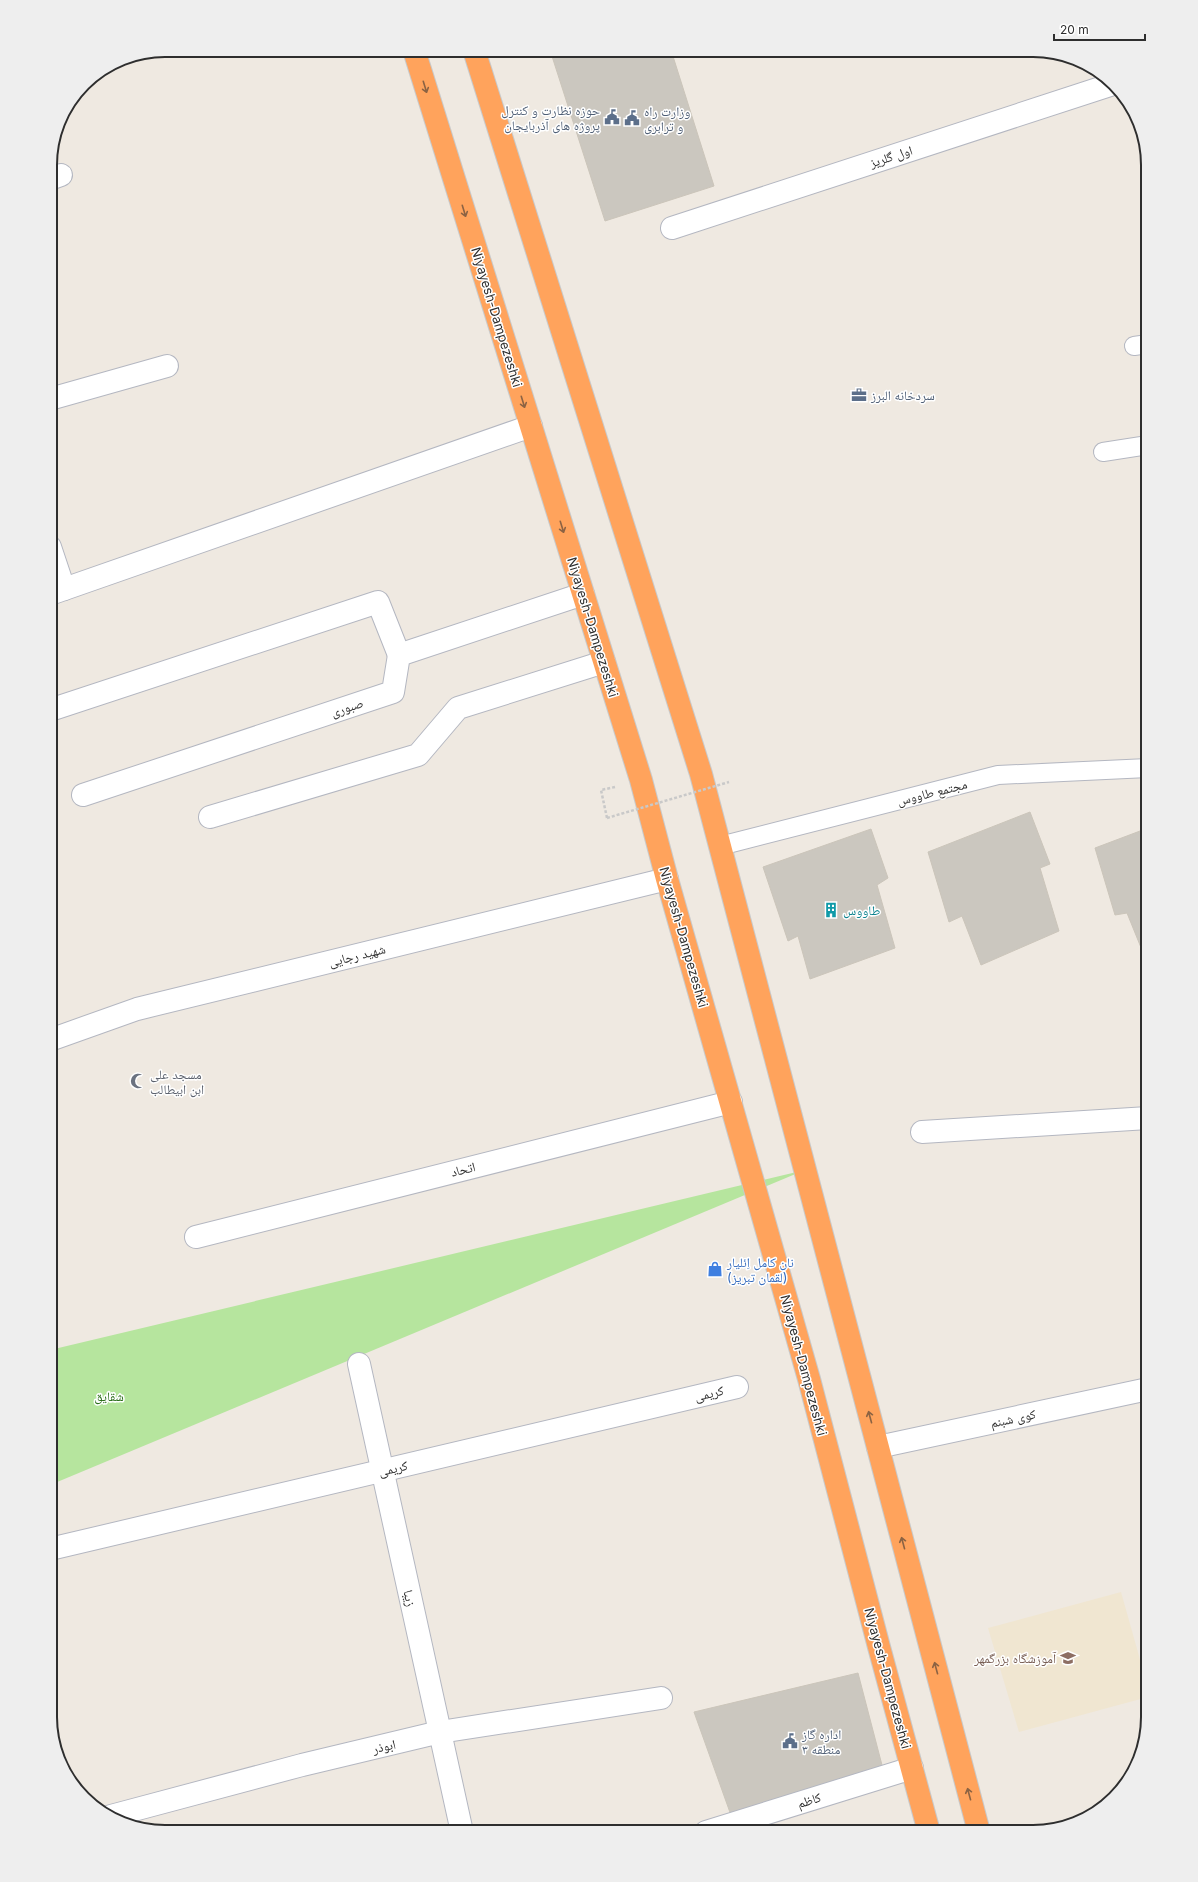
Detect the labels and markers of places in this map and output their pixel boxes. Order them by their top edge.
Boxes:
place label: حوزه نظارت و کنترل پروژه های آذربایجان [501,102,600,134]
place label: وزارت راه و ترابری [644,103,690,135]
public building icon: حوزه نظارت و کنترل پروژه های آذربایجان [603,108,621,126]
public building icon: وزارت راه و ترابری [623,109,641,127]
office icon: سردخانه البرز [850,386,868,404]
place label: سردخانه البرز [870,387,935,404]
building icon: طاووس [822,901,840,919]
place label: طاووس [843,902,880,919]
place label: مسجد علی ابن ابیطالب [150,1066,204,1098]
mosque icon: مسجد علی ابن ابیطالب [129,1072,147,1090]
place label: نان کامل اِئلیار (لقمان تبریز) [726,1254,794,1286]
shop icon: نان کامل اِئلیار (لقمان تبریز) [706,1260,724,1278]
school or university icon: آموزشگاه بزرگمهر [1059,1649,1077,1667]
place label: آموزشگاه بزرگمهر [973,1650,1057,1667]
place label: اداره گاز منطقه ۳ [801,1726,841,1757]
public building icon: اداره گاز منطقه ۳ [781,1732,799,1750]

